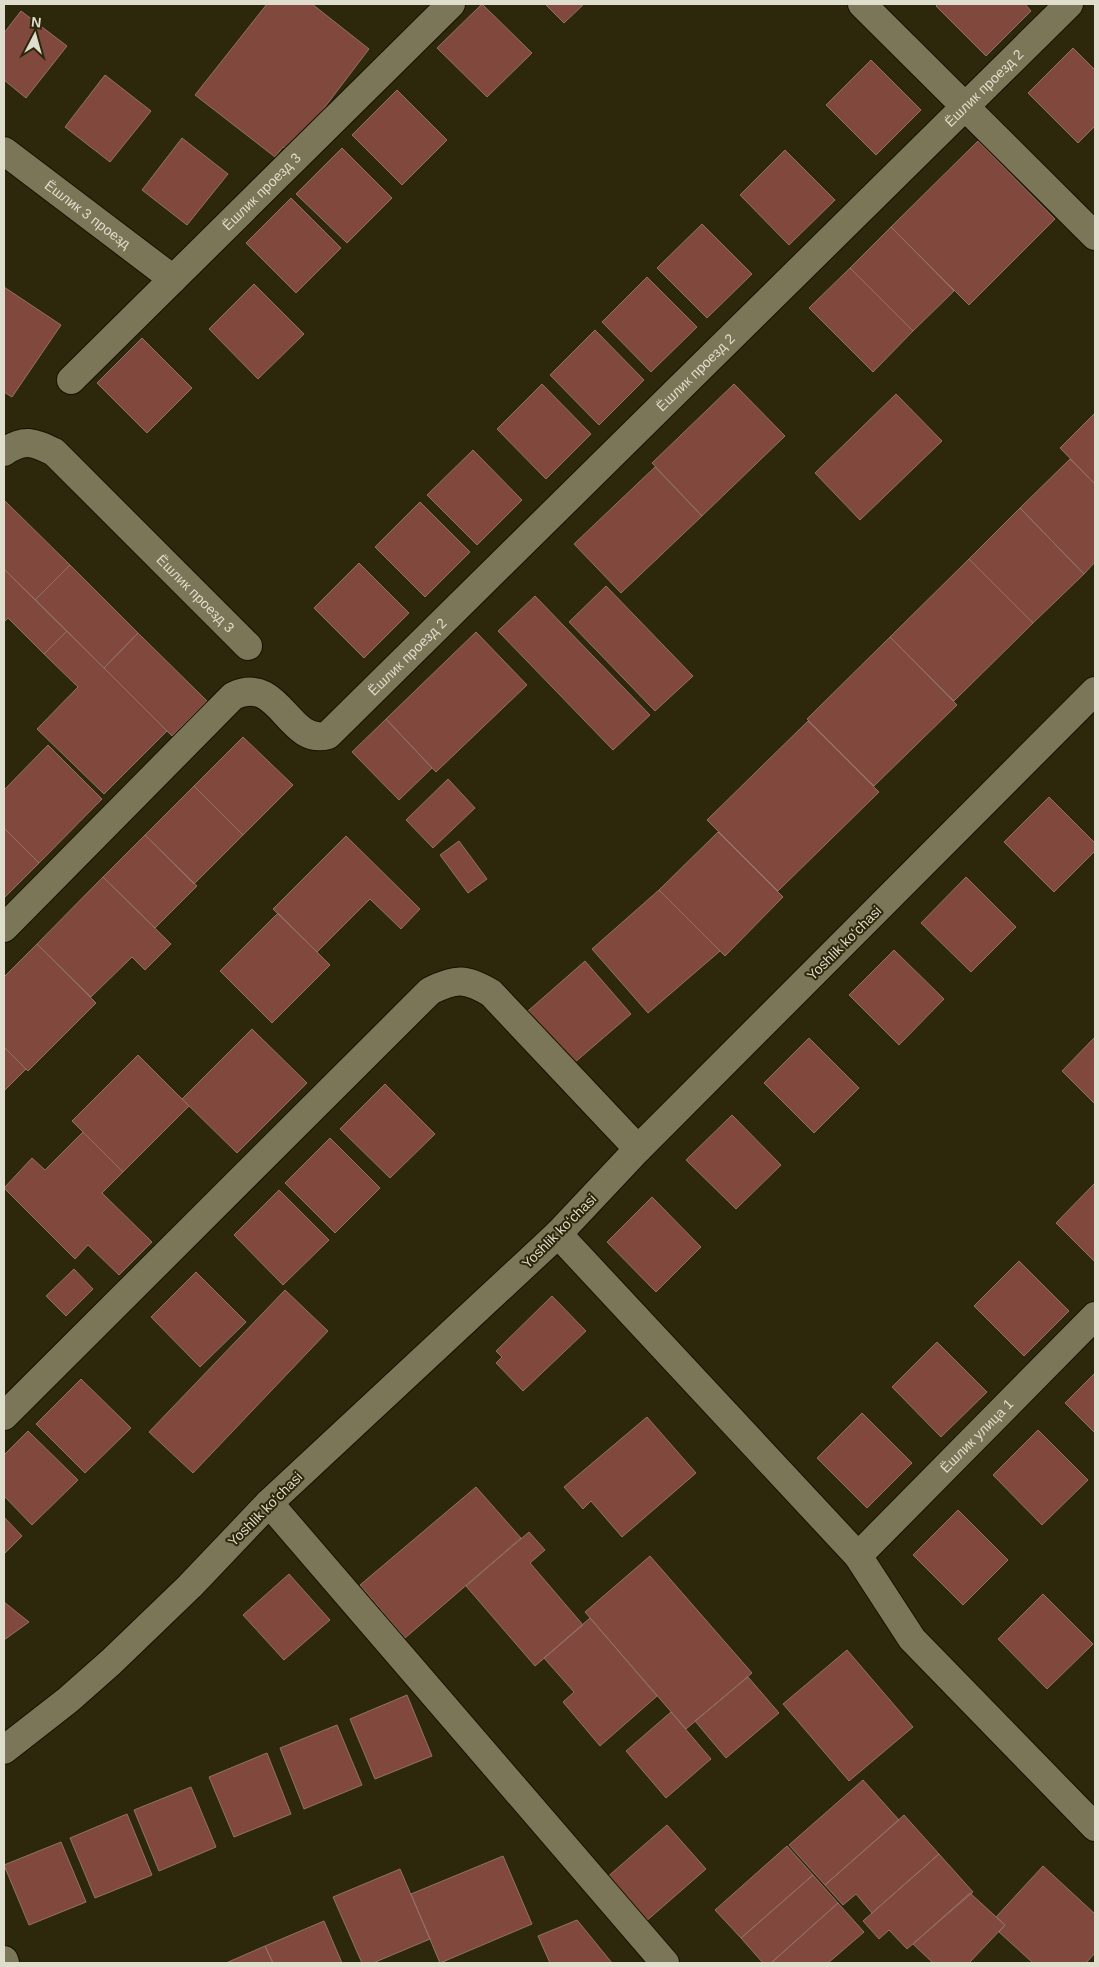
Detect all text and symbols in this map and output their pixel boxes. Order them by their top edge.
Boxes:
north arrow [10,10,60,60]
text: N [30,14,42,31]
street label: Ёшлик проезд 2 [942,46,1026,130]
street label: Ёшлик проезд 3 [219,149,304,234]
street label: Ёшлик 3 проезд [42,177,134,252]
street label: Ёшлик проезд 2 [653,330,738,414]
street label: Ёшлик проезд 3 [153,551,238,636]
street label: Ёшлик проезд 2 [365,615,450,699]
street label: Yoshlik koʻchasi [804,903,884,983]
street label: Yoshlik koʻchasi [519,1191,599,1271]
street label: Ёшлик улица 1 [937,1396,1017,1476]
street label: Yoshlik koʻchasi [225,1469,305,1549]

